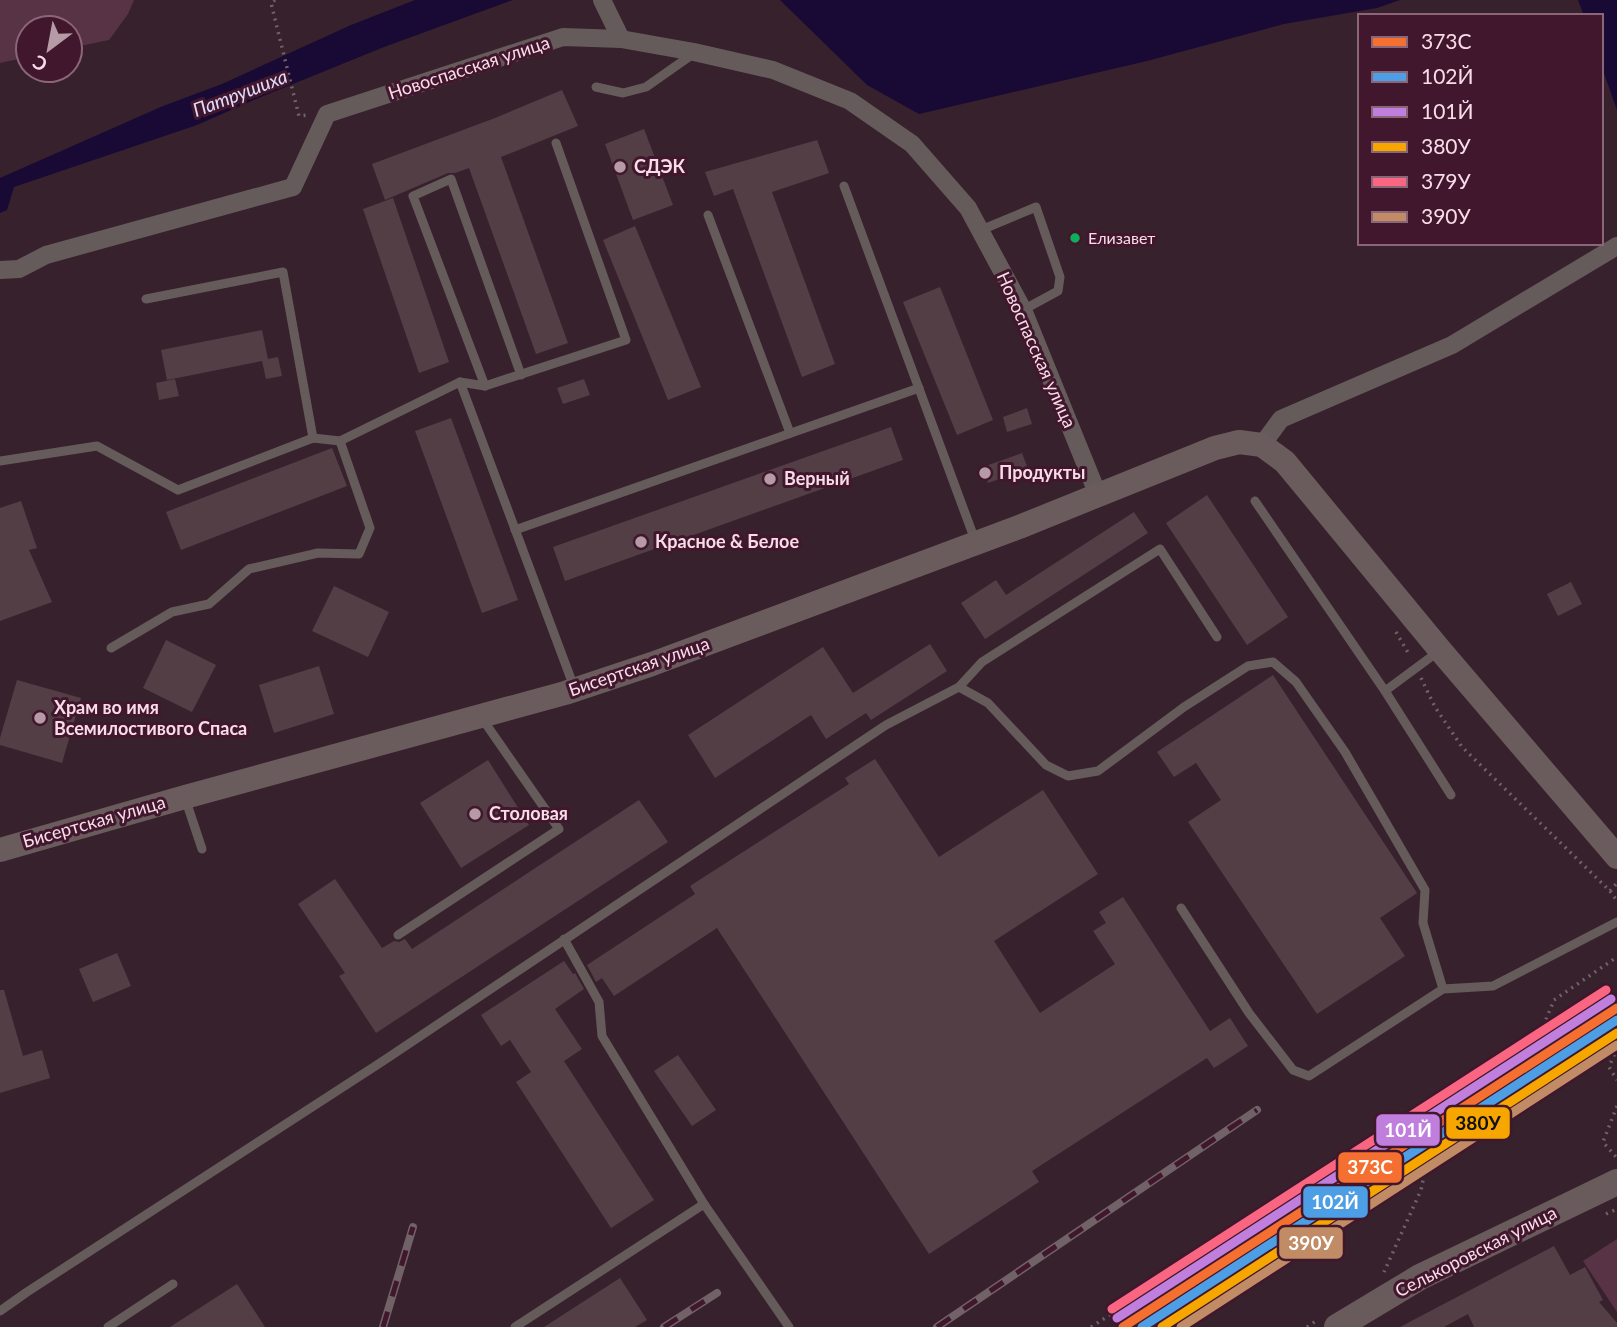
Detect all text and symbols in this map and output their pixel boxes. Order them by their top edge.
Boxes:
north arrow [14,14,84,84]
legend [1358,14,1603,245]
text: 373C [1421,28,1472,53]
street label: Новоспасская улица [385,31,552,104]
text: С [28,51,51,77]
text: 102Й [1421,63,1474,88]
water label: Патрушиха [189,64,290,121]
text: 101Й [1421,98,1474,123]
text: 380У [1421,133,1472,158]
place label: СДЭК [634,155,685,177]
marker: СДЭК [612,159,628,175]
text: 379У [1421,168,1472,193]
text: 390У [1421,203,1472,228]
place label: Елизавет [1088,228,1155,247]
marker: Елизавет [1068,231,1082,245]
street label: Новоспасская улица [993,268,1081,431]
place label: Продукты [999,461,1085,483]
marker: Продукты [977,465,993,481]
place label: Верный [784,467,850,489]
marker: Верный [762,471,778,487]
place label: Красное & Белое [655,530,799,552]
marker: Красное & Белое [633,534,649,550]
street label: Бисертская улица [565,632,712,700]
place label: Храм во имя Всемилостивого Спаса [54,696,247,739]
marker: Храм во имя Всемилостивого Спаса [32,710,48,726]
street label: Бисертская улица [20,790,168,852]
place label: Столовая [489,802,568,824]
marker: Столовая [467,806,483,822]
line badge: 380У [1445,1106,1511,1140]
text: 380У [1455,1111,1501,1134]
line badge: 101Й [1375,1113,1441,1147]
text: 101Й [1384,1118,1432,1141]
line badge: 373C [1337,1151,1403,1184]
text: 373C [1347,1155,1393,1178]
line badge: 102Й [1302,1185,1369,1219]
text: 102Й [1311,1190,1359,1213]
street label: Селькоровская улица [1391,1201,1560,1301]
line badge: 390У [1278,1226,1344,1260]
text: 390У [1288,1231,1334,1254]

